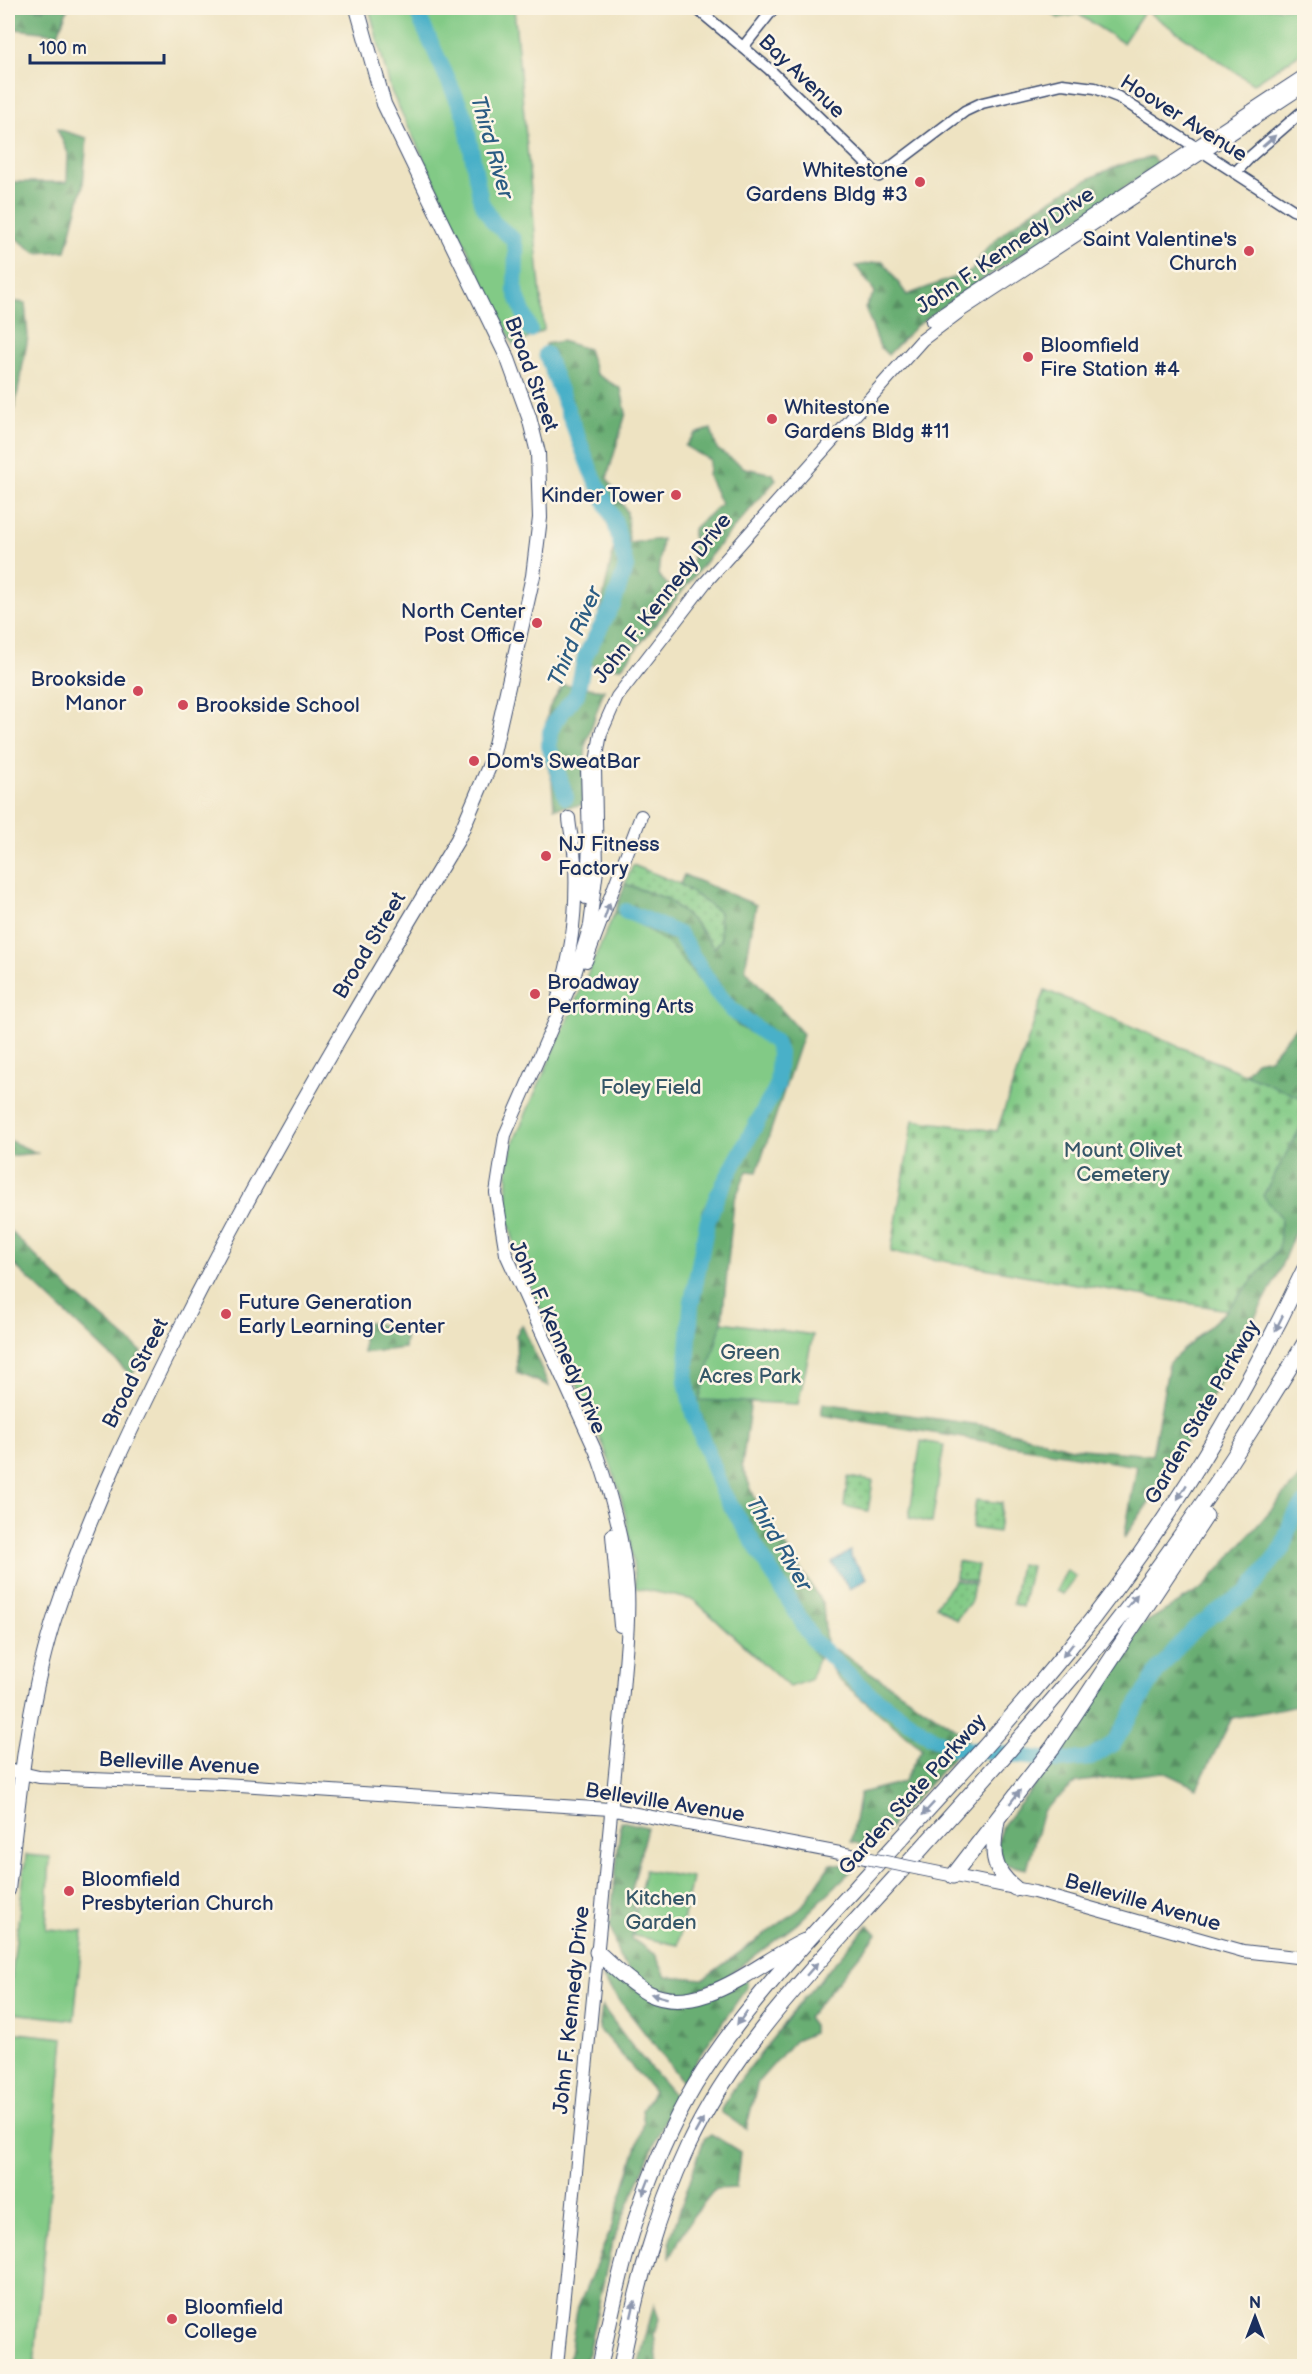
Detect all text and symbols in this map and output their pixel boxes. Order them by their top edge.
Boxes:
scale bar [30,27,164,65]
street label: Bay Avenue [753,29,850,124]
text: 100 m [39,38,87,59]
street label: Hoover Avenue [1116,69,1252,167]
water label: Third River [464,93,520,204]
one-way arrow [1261,135,1276,148]
place label: Whitestone Gardens Bldg #3 [746,158,908,207]
marker: Whitestone Gardens Bldg #3 [913,175,927,189]
street label: John F. Kennedy Drive [912,182,1099,319]
place label: Saint Valentine's Church [1083,227,1237,276]
marker: Saint Valentine's Church [1242,244,1256,258]
street label: Broad Street [499,313,564,435]
place label: Bloomfield Fire Station #4 [1040,333,1180,382]
marker: Bloomfield Fire Station #4 [1021,350,1035,364]
place label: Whitestone Gardens Bldg #11 [784,395,950,444]
marker: Whitestone Gardens Bldg #11 [765,412,779,426]
place label: Kinder Tower [540,483,664,508]
marker: Kinder Tower [669,488,683,502]
street label: John F. Kennedy Drive [588,508,737,688]
water label: Third River [542,581,609,691]
place label: North Center Post Office [401,599,525,648]
marker: North Center Post Office [530,616,544,630]
place label: Brookside Manor [31,667,126,716]
marker: Brookside Manor [131,684,145,698]
place label: Brookside School [195,693,360,718]
marker: Brookside School [176,698,190,712]
place label: Dom's SweatBar [486,749,641,774]
marker: Dom's SweatBar [467,754,481,768]
place label: NJ Fitness Factory [558,832,660,881]
marker: NJ Fitness Factory [539,849,553,863]
street label: Broad Street [328,887,411,1003]
one-way arrow [602,902,612,920]
place label: Broadway Performing Arts [547,970,694,1019]
marker: Broadway Performing Arts [528,987,542,1001]
park label: Foley Field [601,1075,701,1100]
park label: Mount Olivet Cemetery [1063,1138,1183,1187]
street label: John F. Kennedy Drive [504,1237,612,1438]
place label: Future Generation Early Learning Center [238,1290,445,1339]
marker: Future Generation Early Learning Center [219,1307,233,1321]
street label: Broad Street [97,1313,174,1433]
one-way arrow [1274,1314,1283,1331]
street label: Garden State Parkway [1140,1315,1266,1509]
park label: Green Acres Park [699,1340,801,1389]
one-way arrow [1176,1484,1187,1500]
water label: Third River [740,1491,819,1598]
one-way arrow [1126,1593,1139,1609]
one-way arrow [1061,1642,1074,1658]
street label: Garden State Parkway [833,1708,992,1880]
street label: Belleville Avenue [98,1747,260,1780]
street label: Belleville Avenue [583,1778,746,1827]
one-way arrow [1008,1789,1021,1805]
one-way arrow [922,1801,935,1816]
place label: Bloomfield Presbyterian Church [81,1867,274,1916]
street label: Belleville Avenue [1062,1868,1224,1937]
marker: Bloomfield Presbyterian Church [62,1884,76,1898]
park label: Kitchen Garden [625,1886,697,1935]
street label: John F. Kennedy Drive [548,1905,595,2115]
one-way arrow [805,1962,818,1977]
one-way arrow [650,1991,668,2000]
one-way arrow [737,2011,749,2026]
one-way arrow [694,2118,704,2135]
one-way arrow [641,2178,650,2196]
north arrow [1225,2287,1285,2347]
text: N [1249,2294,1261,2313]
place label: Bloomfield College [184,2295,283,2344]
one-way arrow [629,2299,638,2318]
marker: Bloomfield College [165,2312,179,2326]

